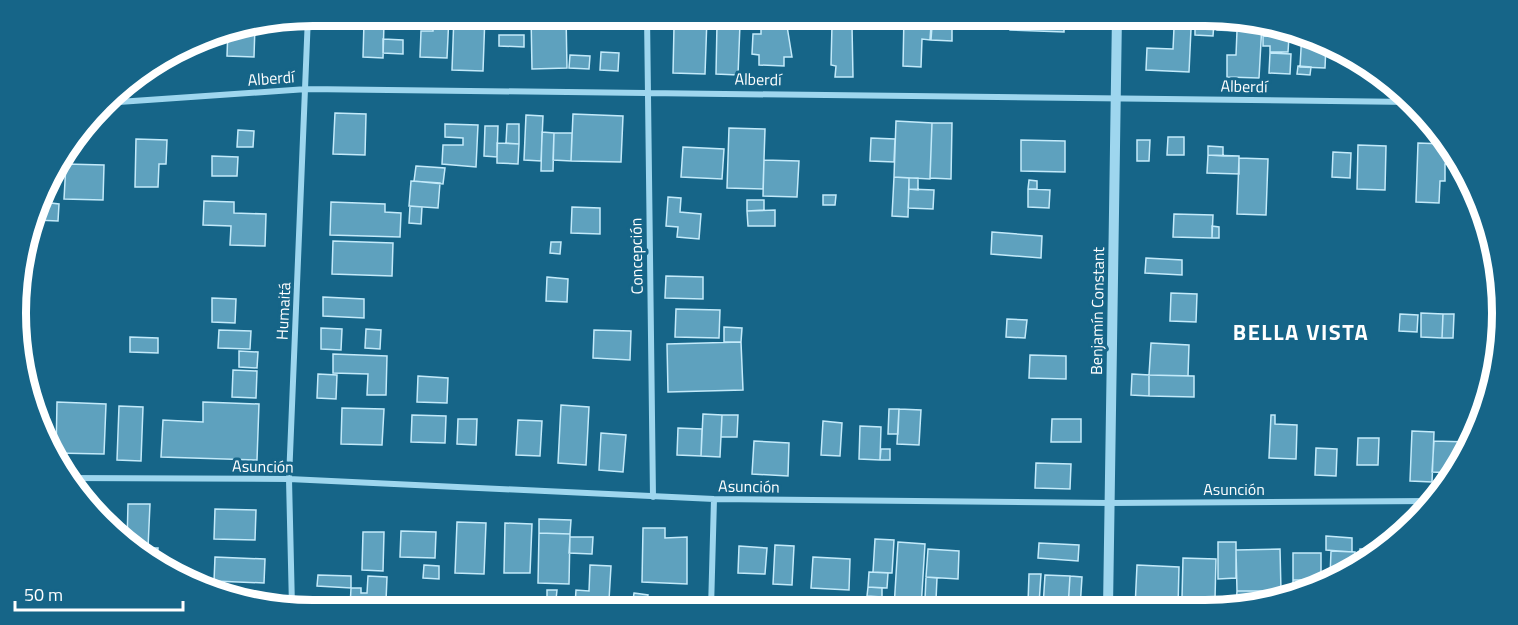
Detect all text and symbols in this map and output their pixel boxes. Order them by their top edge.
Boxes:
street label: Alberdí [247,64,297,92]
street label: Alberdí [734,67,783,91]
street label: Alberdí [1220,74,1269,98]
street label: Concepción [623,218,649,294]
street label: Benjamín Constant [1084,246,1110,375]
street label: Humaitá [270,281,296,341]
district label: BELLA VISTA [1233,315,1369,349]
street label: Asunción [232,453,294,479]
street label: Asunción [718,473,780,499]
street label: Asunción [1203,477,1265,501]
scale bar [15,574,183,612]
text: 50 m [24,581,63,608]

